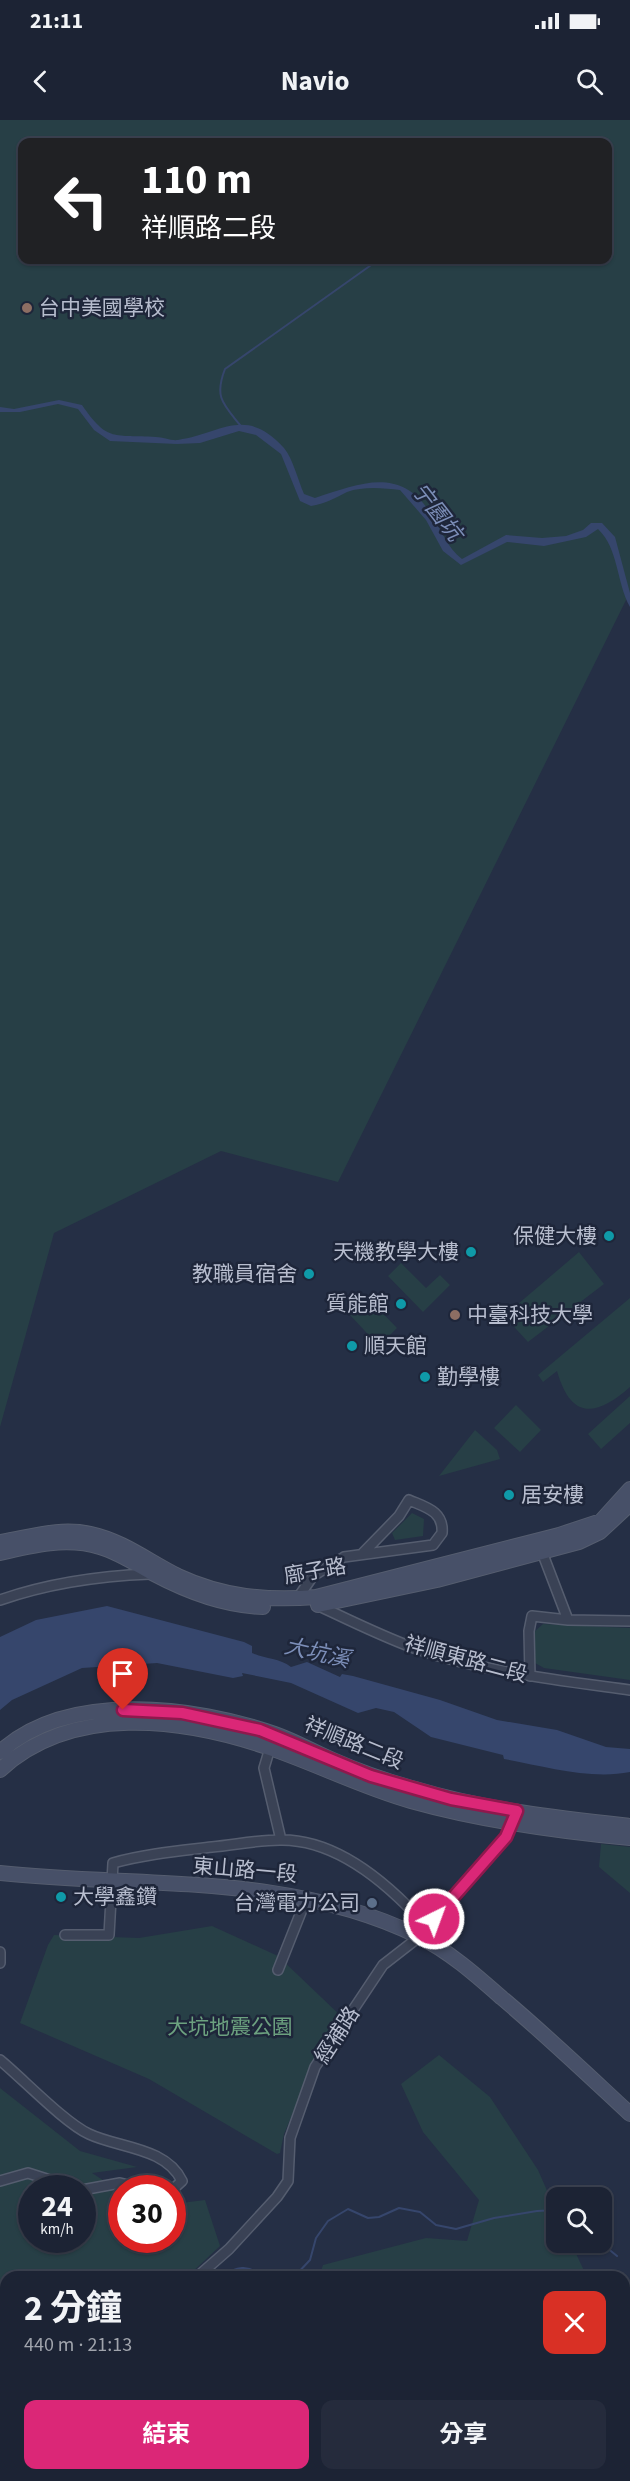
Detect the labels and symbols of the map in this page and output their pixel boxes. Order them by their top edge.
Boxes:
place label: 台中美國學校 [39,293,165,323]
marker: 台中美國學校 [20,301,34,315]
water label: 宁園坑 [404,476,472,550]
place label: 保健大樓 [513,1221,597,1251]
marker: 保健大樓 [602,1229,616,1243]
place label: 天機教學大樓 [333,1237,459,1267]
marker: 天機教學大樓 [464,1245,478,1259]
place label: 教職員宿舍 [192,1259,297,1289]
marker: 教職員宿舍 [302,1267,316,1281]
place label: 質能館 [326,1289,389,1319]
marker: 質能館 [394,1297,408,1311]
place label: 中臺科技大學 [467,1300,593,1330]
marker: 中臺科技大學 [448,1308,462,1322]
place label: 順天館 [364,1331,427,1361]
marker: 順天館 [345,1339,359,1353]
place label: 勤學樓 [437,1362,500,1392]
marker: 勤學樓 [418,1370,432,1384]
place label: 居安樓 [521,1480,584,1510]
marker: 居安樓 [502,1488,516,1502]
street label: 廍子路 [281,1551,349,1591]
street label: 祥順東路二段 [401,1628,531,1690]
water label: 大坑溪 [281,1630,356,1677]
pin [97,1648,148,1710]
street label: 祥順路二段 [300,1709,408,1777]
street label: 東山路一段 [191,1850,299,1890]
place label: 大學鑫鑽 [73,1882,157,1912]
position arrow [402,1887,466,1951]
place label: 台灣電力公司 [234,1888,360,1918]
marker: 大學鑫鑽 [54,1890,68,1904]
marker: 台灣電力公司 [365,1896,379,1910]
street label: 經補路 [307,2000,367,2070]
park label: 大坑地震公園 [167,2012,293,2042]
speed limit sign: 30 [108,2175,186,2253]

